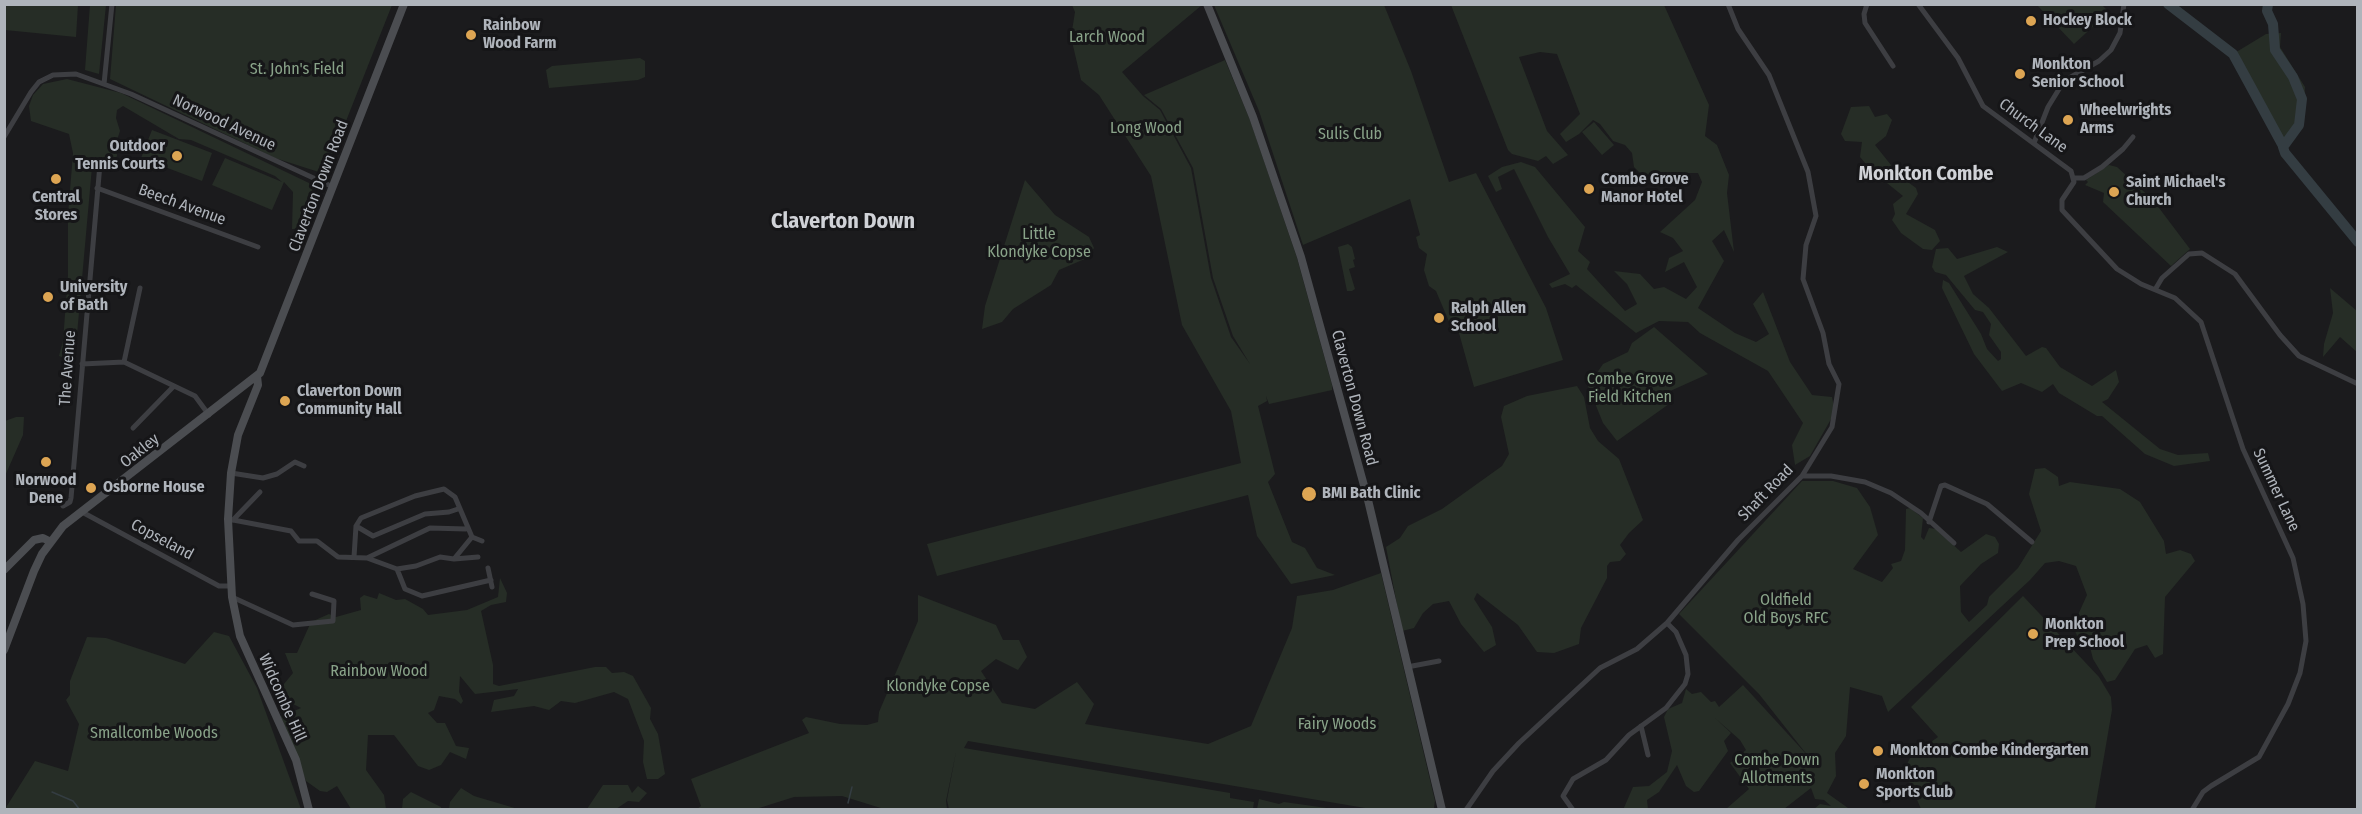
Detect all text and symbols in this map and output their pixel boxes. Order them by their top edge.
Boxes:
place label: Hockey Block [2043,11,2132,31]
marker: Hockey Block [2024,14,2038,28]
place label: Rainbow Wood Farm [483,16,556,54]
marker: Rainbow Wood Farm [464,28,478,42]
park label: Larch Wood [1069,28,1145,48]
place label: Monkton Senior School [2032,55,2124,93]
park label: St. John's Field [250,60,344,80]
marker: Monkton Senior School [2013,67,2027,81]
street label: Norwood Avenue [169,91,279,155]
street label: Church Lane [1995,95,2071,157]
place label: Wheelwrights Arms [2080,101,2171,139]
marker: Wheelwrights Arms [2061,113,2075,127]
street label: Claverton Down Road [285,117,353,255]
park label: Long Wood [1110,119,1182,139]
park label: Sulis Club [1318,125,1382,145]
place label: Outdoor Tennis Courts [75,137,165,175]
marker: Outdoor Tennis Courts [170,149,184,163]
district label: Monkton Combe [1859,162,1993,186]
place label: Combe Grove Manor Hotel [1601,170,1689,208]
marker: Central Stores [49,172,63,186]
place label: Saint Michael's Church [2126,173,2225,211]
street label: Beech Avenue [136,180,228,230]
marker: Combe Grove Manor Hotel [1582,182,1596,196]
marker: Saint Michael's Church [2107,185,2121,199]
place label: Central Stores [32,188,80,226]
district label: Claverton Down [771,209,915,235]
park label: Little Klondyke Copse [987,225,1091,263]
place label: University of Bath [60,278,127,316]
marker: University of Bath [41,290,55,304]
place label: Ralph Allen School [1451,299,1526,337]
marker: Ralph Allen School [1432,311,1446,325]
street label: Claverton Down Road [1327,328,1381,468]
street label: The Avenue [56,330,80,406]
park label: Combe Grove Field Kitchen [1587,370,1673,408]
place label: Claverton Down Community Hall [297,382,402,420]
marker: Claverton Down Community Hall [278,394,292,408]
street label: Oakley [117,430,163,472]
street label: Summer Lane [2248,445,2304,535]
marker: Norwood Dene [39,455,53,469]
street label: Shaft Road [1734,461,1798,525]
place label: Norwood Dene [16,471,76,509]
place label: Osborne House [103,478,205,498]
marker: Osborne House [84,481,98,495]
place label: BMI Bath Clinic [1322,484,1421,504]
marker: BMI Bath Clinic [1300,485,1318,503]
street label: Copseland [127,515,197,565]
park label: Oldfield Old Boys RFC [1744,591,1828,629]
place label: Monkton Prep School [2045,615,2124,653]
marker: Monkton Prep School [2026,627,2040,641]
street label: Widcombe Hill [254,651,310,745]
park label: Rainbow Wood [330,662,428,682]
park label: Klondyke Copse [886,677,990,697]
park label: Fairy Woods [1298,715,1376,735]
park label: Smallcombe Woods [90,724,218,744]
place label: Monkton Combe Kindergarten [1890,741,2089,761]
marker: Monkton Combe Kindergarten [1871,744,1885,758]
park label: Combe Down Allotments [1734,751,1820,789]
place label: Monkton Sports Club [1876,765,1953,803]
marker: Monkton Sports Club [1857,777,1871,791]

